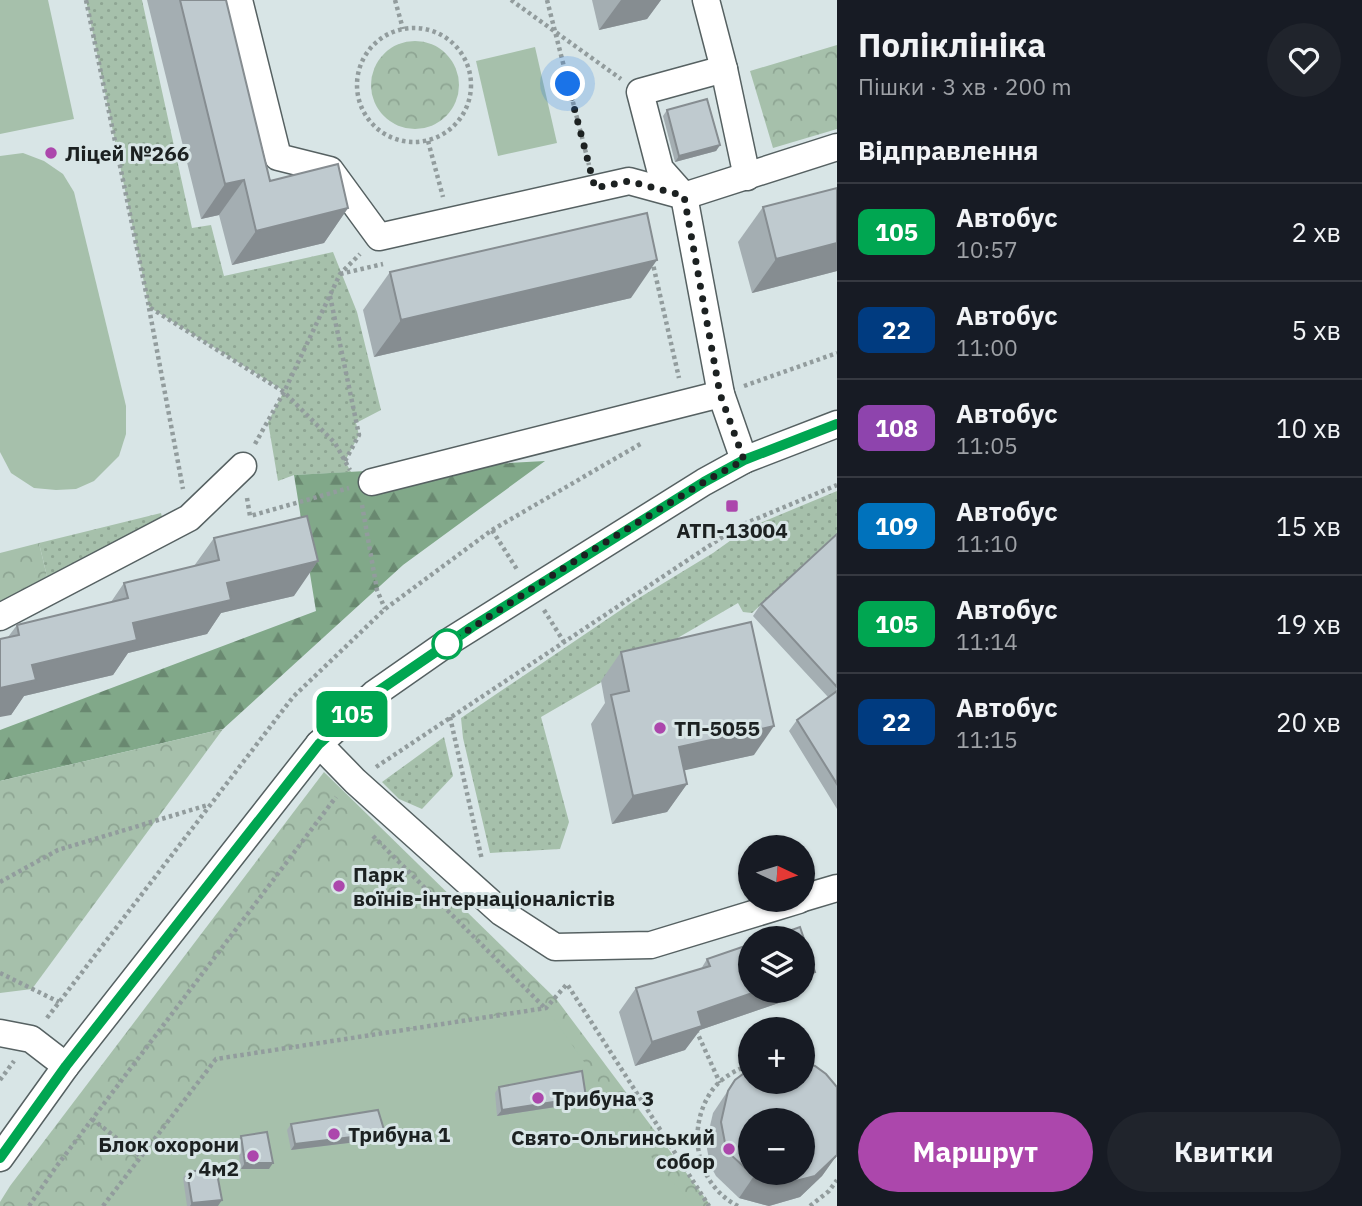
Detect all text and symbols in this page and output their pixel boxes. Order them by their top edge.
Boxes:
text: Поліклініка [858,23,1046,66]
button: heart [1267,23,1341,97]
your location [550,66,585,101]
text: Пішки · 3 хв · 200 m [858,71,1072,101]
text: Відправлення [858,133,1039,167]
place label: Ліцей №266 [65,139,189,167]
marker: Ліцей №266 [43,145,59,161]
text: Автобус [956,200,1058,234]
text: 2 хв [1292,215,1341,249]
text: 105 [875,216,918,248]
text: 10:57 [956,234,1018,264]
text: Автобус [956,298,1058,332]
text: 5 хв [1292,313,1341,347]
text: 22 [882,314,911,346]
text: 11:00 [956,332,1018,362]
text: Автобус [956,396,1058,430]
text: 10 хв [1276,411,1341,445]
text: 108 [875,412,918,444]
text: 11:05 [956,430,1018,460]
text: Автобус [956,494,1058,528]
marker: АТП-13004 [724,498,740,514]
text: 15 хв [1276,509,1341,543]
text: 109 [875,510,918,542]
place label: АТП-13004 [676,516,788,544]
text: 11:10 [956,528,1018,558]
text: Автобус [956,592,1058,626]
text: 19 хв [1276,607,1341,641]
text: 105 [875,608,918,640]
text: 11:14 [956,626,1018,656]
unlabelled marker [432,629,462,659]
text: Автобус [956,690,1058,724]
line badge: 105 [312,691,392,737]
text: 105 [330,698,374,730]
text: 20 хв [1276,705,1341,739]
text: 22 [882,706,911,738]
place label: ТП-5055 [674,714,760,742]
marker: ТП-5055 [652,720,668,736]
text: 11:15 [956,724,1018,754]
north arrow [738,835,816,912]
map controls [738,835,815,1185]
place label: Парк воїнів-інтернаціоналістів [353,860,615,912]
marker: Парк воїнів-інтернаціоналістів [331,878,347,894]
button: layers [738,926,815,1003]
button: + [738,1017,815,1094]
place label: Трибуна 3 [552,1084,654,1112]
marker: Трибуна 3 [530,1090,546,1106]
button: − [738,1108,815,1185]
button: Маршрут [858,1112,1093,1192]
button: Квитки [1107,1112,1341,1192]
place label: Трибуна 1 [348,1120,451,1148]
place label: Свято-Ольгинський собор [511,1123,715,1175]
marker: Трибуна 1 [326,1126,342,1142]
place label: Блок охорони , 4м2 [98,1130,239,1182]
marker: Свято-Ольгинський собор [721,1141,737,1157]
marker: Блок охорони , 4м2 [245,1148,261,1164]

